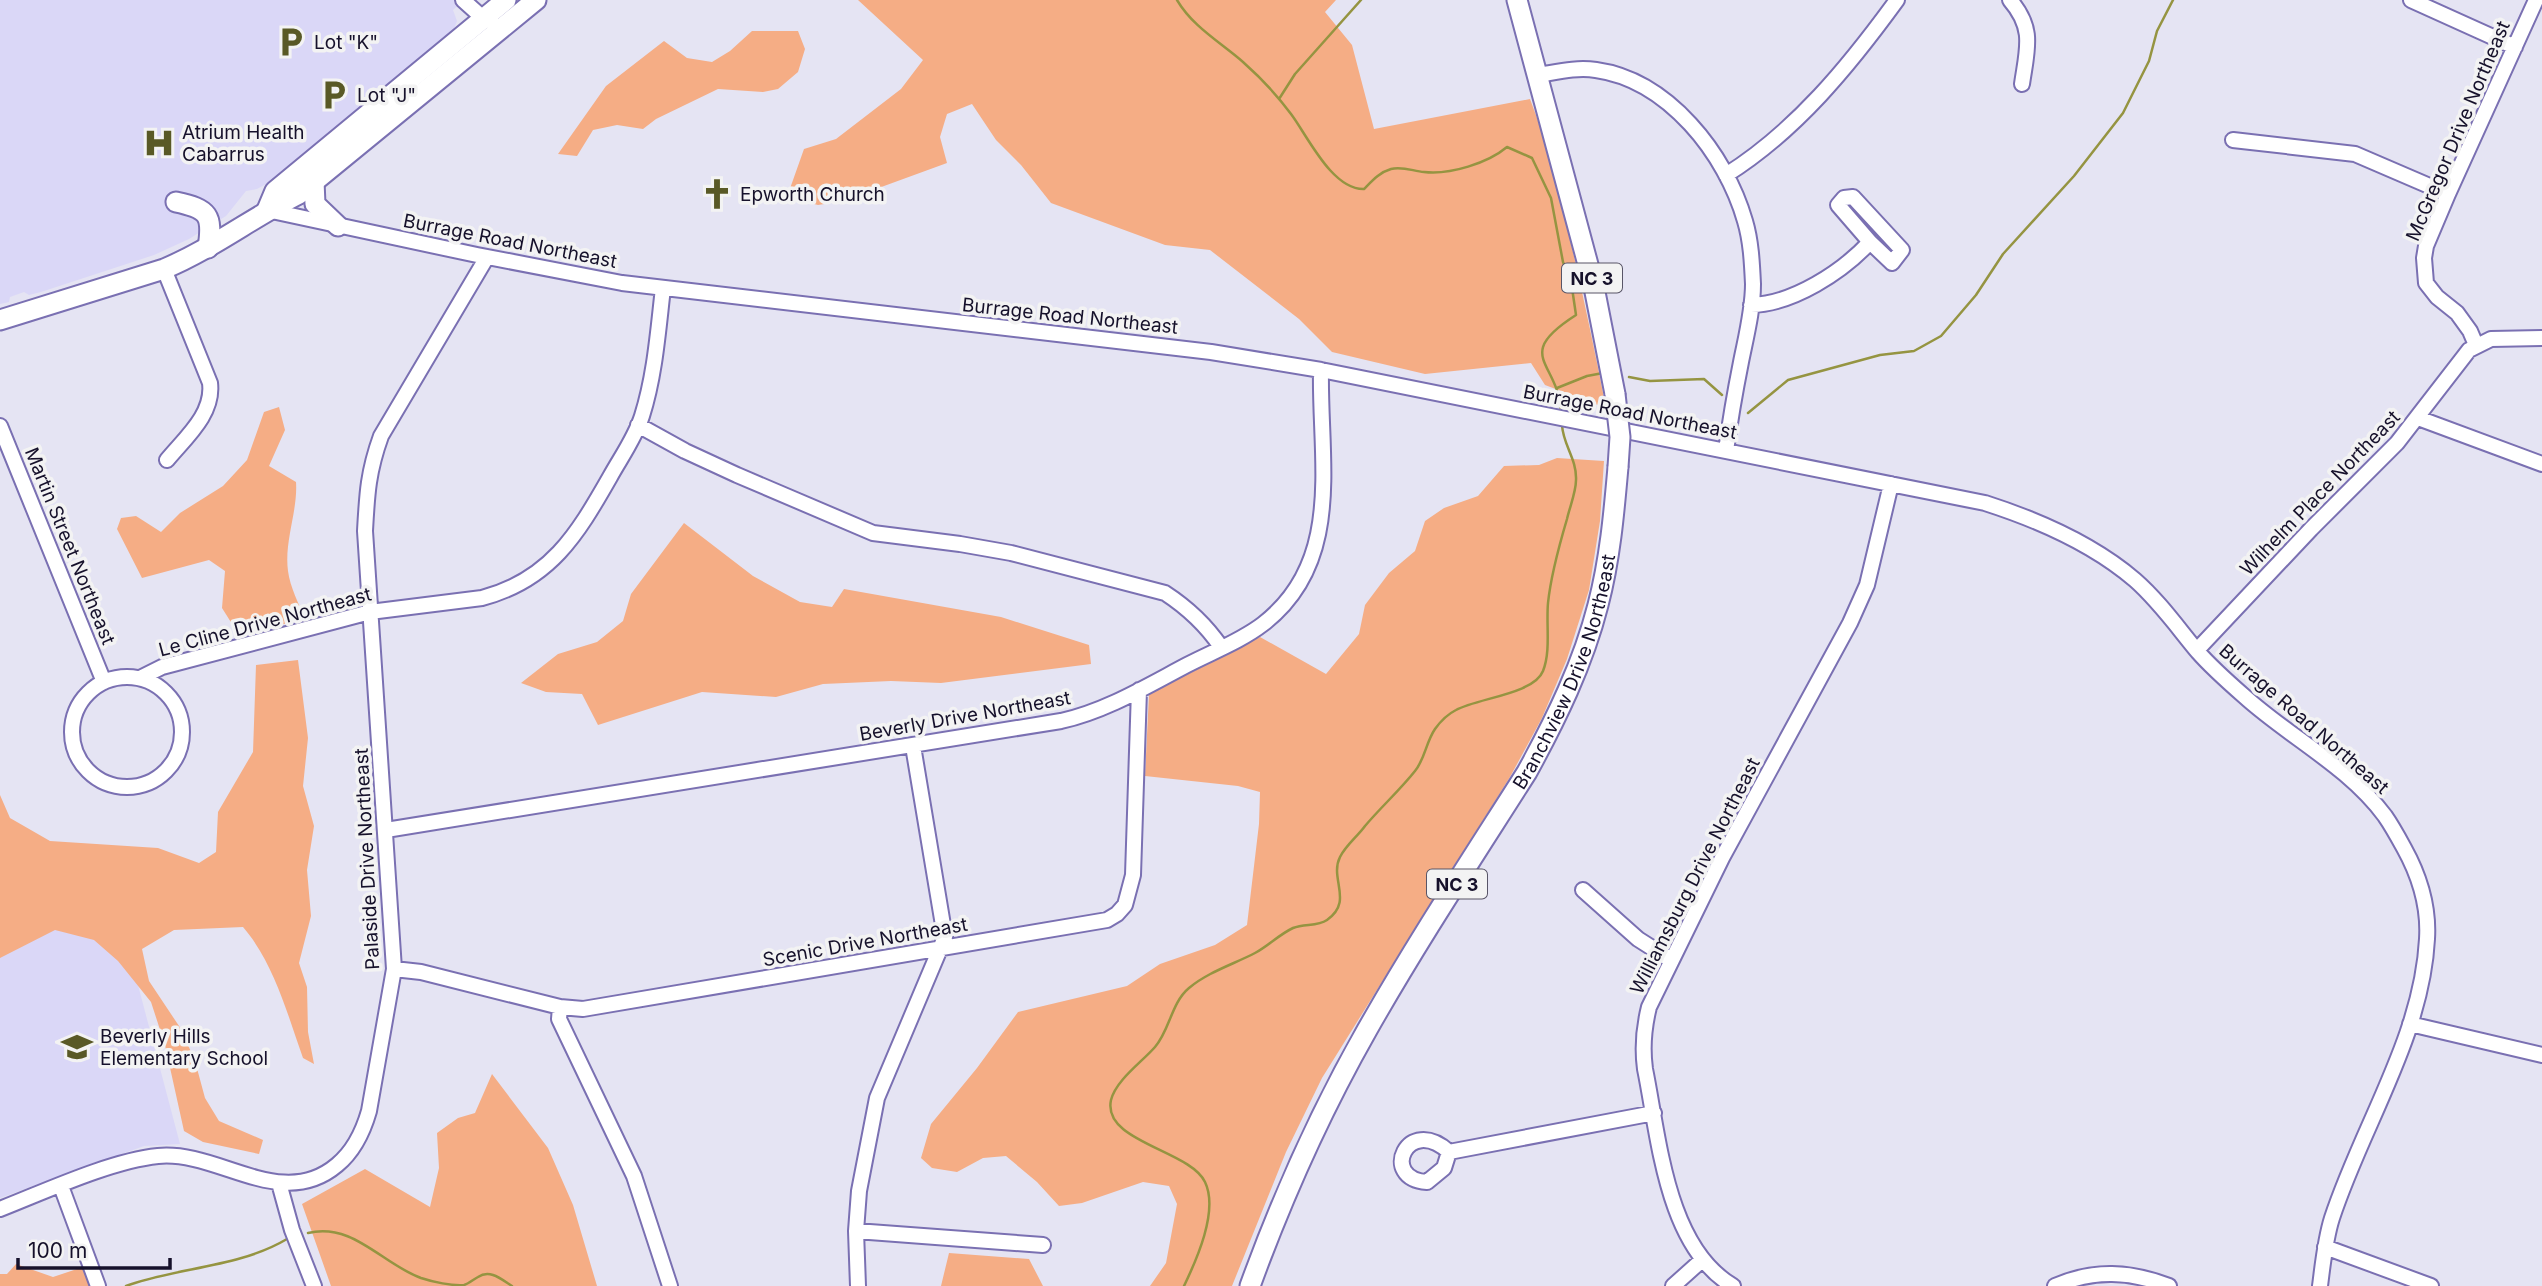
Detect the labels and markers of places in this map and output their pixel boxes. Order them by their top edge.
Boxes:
parking icon: Lot "K" [274,25,308,59]
place label: Lot "K" [314,31,378,54]
parking icon: Lot "J" [317,78,351,112]
place label: Lot "J" [357,84,416,107]
place label: Atrium Health Cabarrus [182,121,305,166]
hospital icon: Atrium Health Cabarrus [142,126,176,160]
church icon: Epworth Church [700,177,734,211]
place label: Epworth Church [740,183,885,206]
place label: Beverly Hills Elementary School [100,1025,268,1070]
school or university icon: Beverly Hills Elementary School [60,1030,94,1064]

